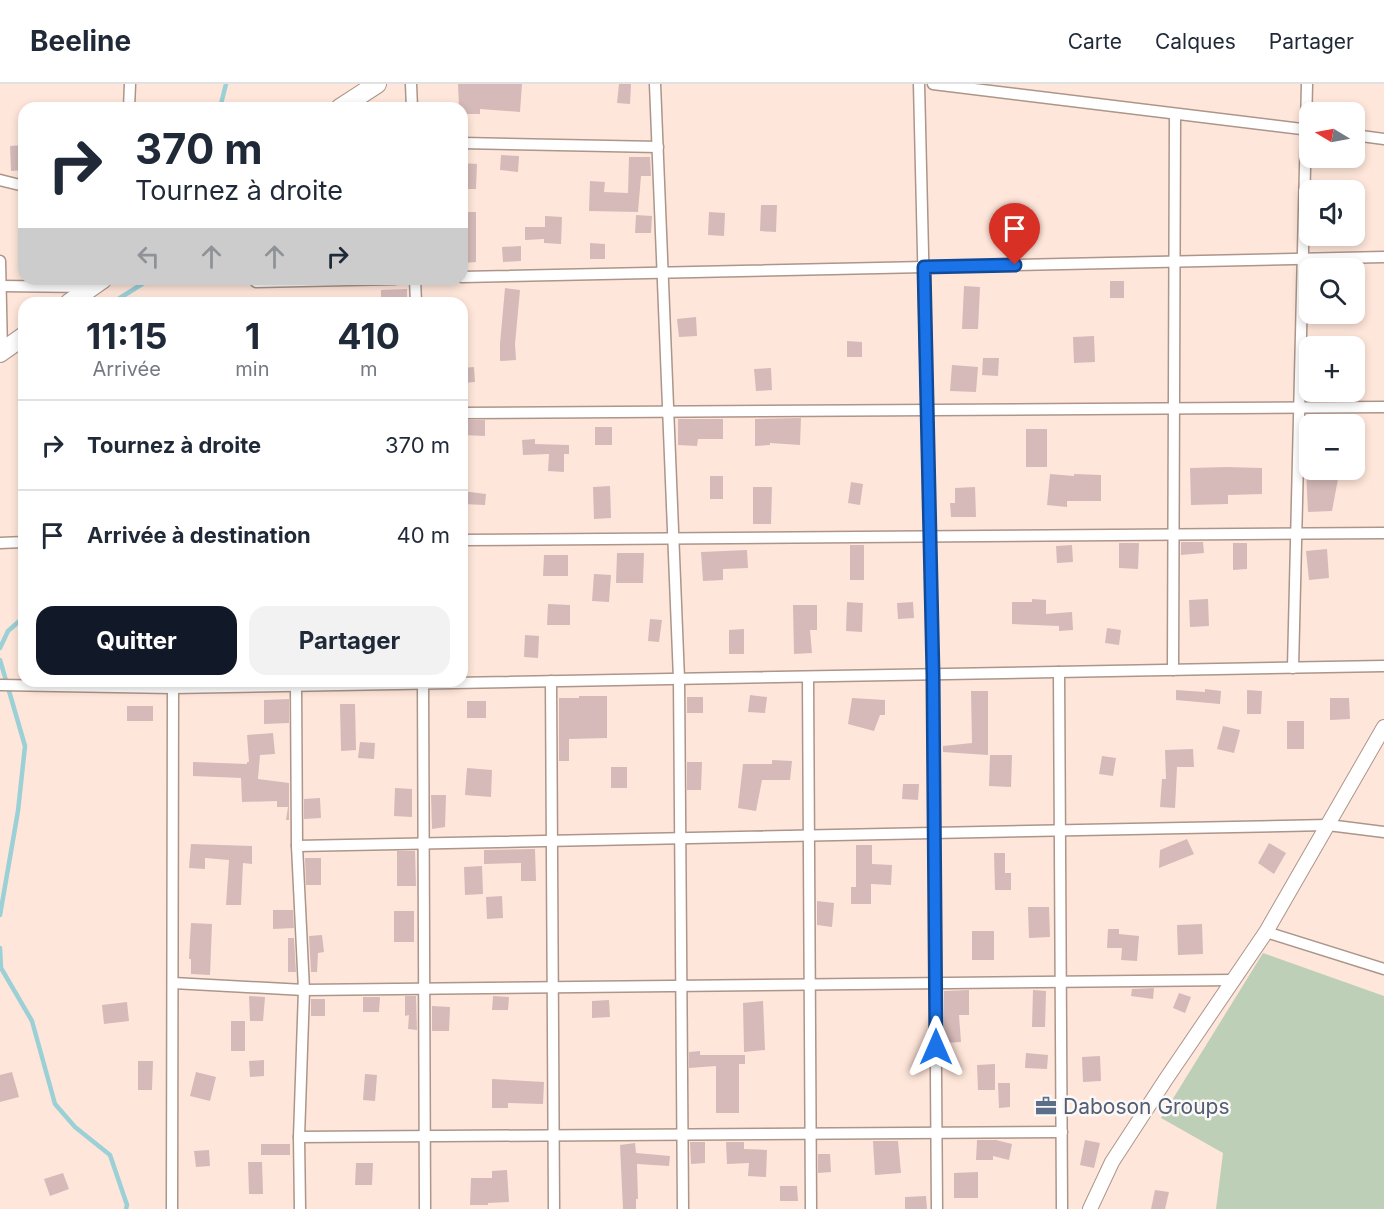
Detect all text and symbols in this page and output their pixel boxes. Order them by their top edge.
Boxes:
text: Beeline [30,24,131,58]
text: Carte [1068,29,1122,54]
text: Calques [1155,29,1236,54]
text: Partager [1269,29,1354,54]
north arrow [1299,102,1365,168]
map controls [1299,102,1365,480]
text: 370 m [135,123,262,174]
icon: right [36,126,114,204]
text: Tournez à droite [135,174,343,207]
button: sound [1299,180,1365,246]
pin [989,203,1040,265]
icon: arrive [998,212,1031,245]
icon: left [132,240,165,273]
icon: ahead [195,240,228,273]
icon: ahead [258,240,291,273]
icon: right [321,240,354,273]
button: search [1299,258,1365,324]
text: 11:15 [86,314,167,358]
text: 1 [245,314,260,358]
text: 410 [337,314,400,358]
button: + [1299,336,1365,402]
text: Arrivée [92,357,161,381]
text: min [235,357,269,381]
text: m [360,357,377,381]
button: − [1299,414,1365,480]
icon: right [36,429,69,462]
text: Tournez à droite [87,432,261,458]
text: 370 m [385,432,450,458]
icon: arrive [36,519,69,552]
text: Arrivée à destination [87,522,311,548]
text: 40 m [396,522,450,548]
button: Quitter [36,606,237,675]
button: Partager [249,606,450,675]
position arrow [904,1015,968,1079]
office icon: Daboson Groups [1034,1094,1058,1118]
place label: Daboson Groups [1063,1094,1230,1119]

